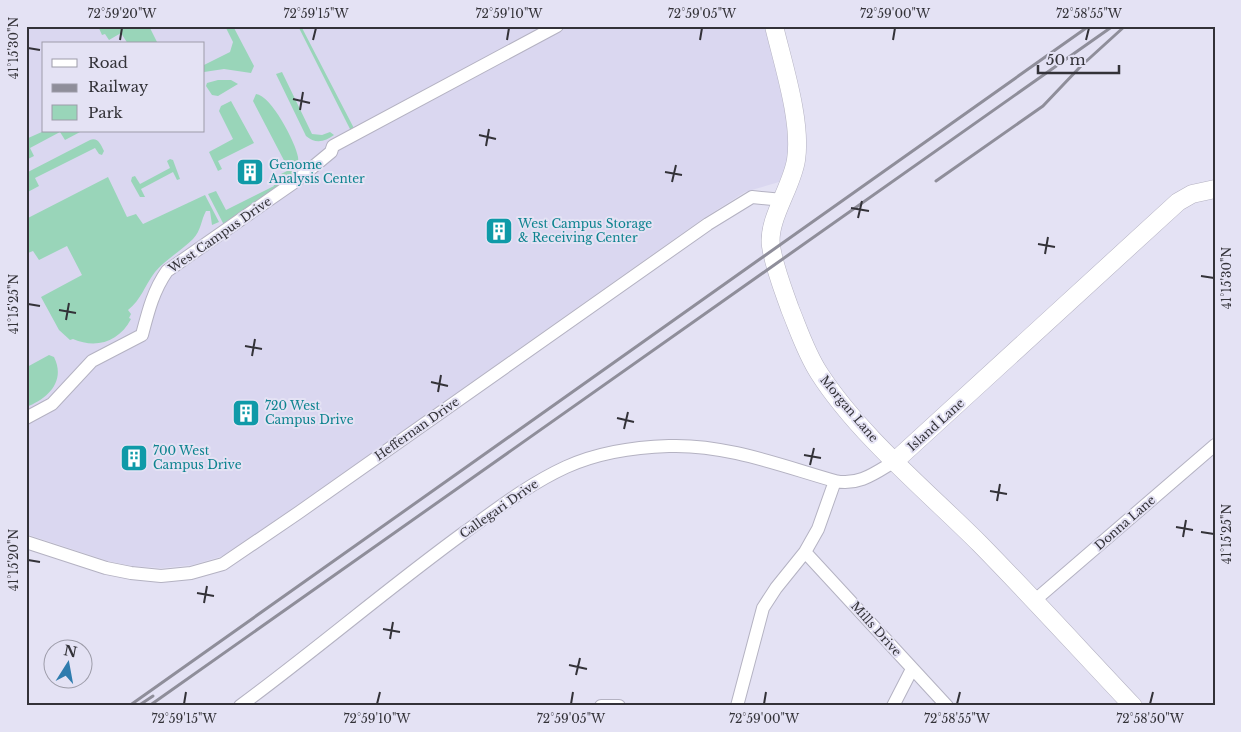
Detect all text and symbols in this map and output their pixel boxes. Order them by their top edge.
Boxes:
text: 72°59'20"W [88,6,157,21]
text: 72°59'15"W [283,6,349,21]
text: 72°59'10"W [476,6,543,21]
text: 72°59'05"W [668,6,737,21]
text: 72°59'00"W [860,6,931,21]
text: 72°58'55"W [1056,6,1123,21]
text: 41°15'30"N [6,17,21,79]
legend [42,42,205,132]
scale bar [1038,42,1120,74]
text: 50 m [1046,50,1086,69]
text: Road [88,53,128,72]
text: Railway [88,77,149,96]
text: Park [88,103,124,122]
building icon: Genome Analysis Center [235,157,265,187]
place label: Genome Analysis Center [268,157,365,186]
street label: West Campus Drive [165,193,274,276]
building icon: West Campus Storage & Receiving Center [484,216,514,246]
place label: West Campus Storage & Receiving Center [517,216,652,245]
text: 41°15'30"N [1219,247,1234,309]
text: 41°15'25"N [6,273,21,334]
street label: Morgan Lane [817,372,882,445]
street label: Heffernan Drive [372,394,462,463]
street label: Island Lane [904,395,967,454]
building icon: 720 West Campus Drive [231,398,261,428]
place label: 720 West Campus Drive [265,398,354,427]
building icon: 700 West Campus Drive [119,443,149,473]
place label: 700 West Campus Drive [153,443,242,472]
street label: Callegari Drive [457,476,541,541]
street label: Donna Lane [1091,492,1158,553]
text: 41°15'25"N [1219,503,1234,564]
text: 41°15'20"N [6,529,21,591]
street label: Mills Drive [848,598,905,659]
north arrow [42,640,92,690]
text: N [62,641,79,661]
text: 72°59'15"W [151,711,217,726]
text: 72°59'10"W [344,711,411,726]
text: 72°59'05"W [537,711,606,726]
text: 72°59'00"W [729,711,800,726]
text: 72°58'55"W [924,711,991,726]
text: 72°58'50"W [1116,711,1185,726]

